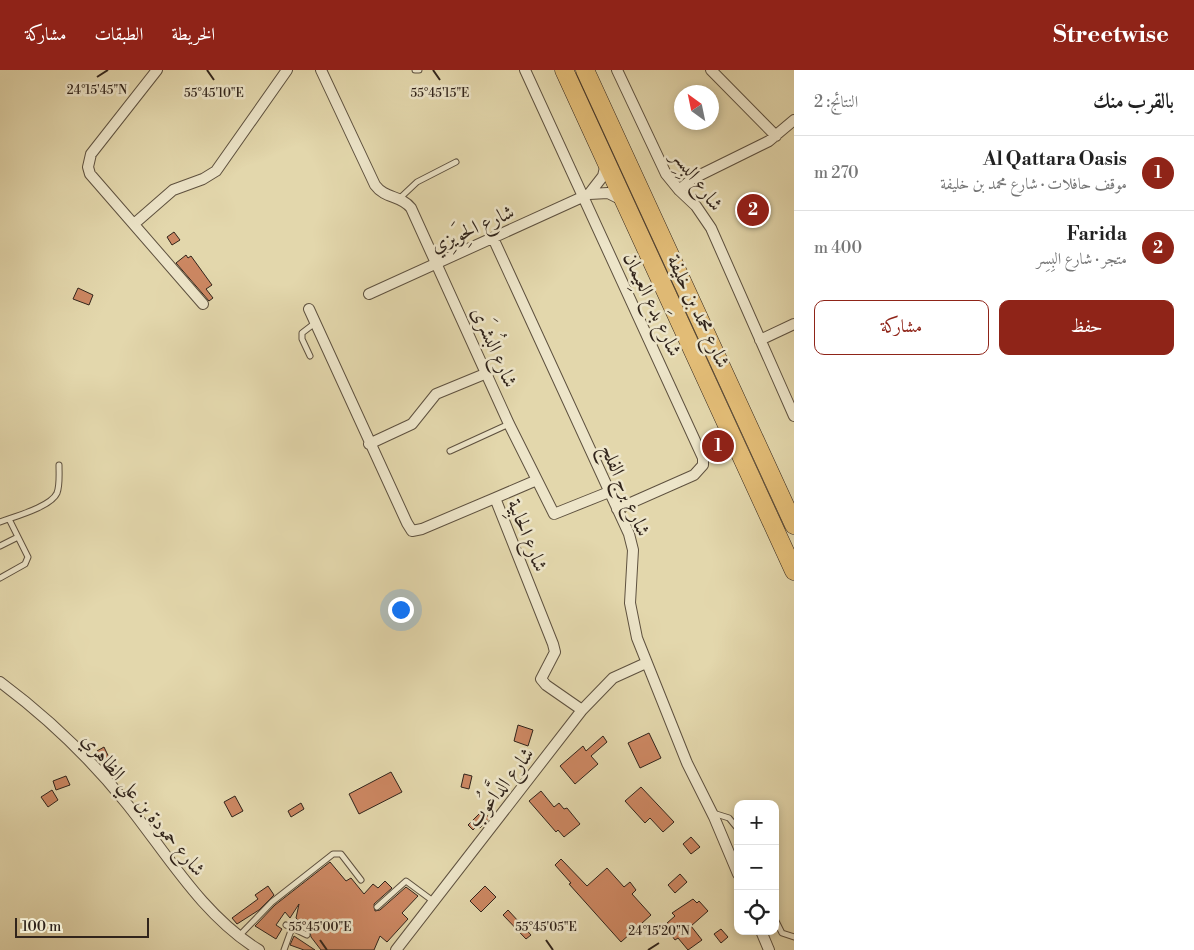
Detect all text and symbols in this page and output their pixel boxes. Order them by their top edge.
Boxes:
text: Streetwise [1053,20,1169,50]
text: مشاركة [25,23,66,46]
text: الطبقات [94,23,143,46]
text: الخريطة [171,23,215,46]
text: 24°15'45"N [67,83,127,98]
north arrow [674,85,719,130]
text: 55°45'10"E [184,86,244,101]
text: 55°45'15"E [411,86,469,101]
text: بالقرب منك [1093,89,1174,115]
text: النتائج: 2 [814,92,858,112]
street label: شارع البِسِر [661,144,728,219]
text: Al Qattara Oasis [983,147,1127,171]
text: 270 m [814,163,859,183]
text: 1 [1154,163,1162,183]
text: موقف حافلات · شارع محمد بن خليفة [940,174,1127,194]
pin: 2 [737,191,769,229]
street label: شارع الحِوَيزِي [426,197,520,263]
text: Farida [1067,222,1127,246]
text: 400 m [814,238,862,258]
text: 2 [1153,238,1163,258]
street label: شارع بَدع العِيمان [613,247,689,362]
text: متجر · شارع البِسِر [1036,249,1127,269]
street label: شارع محمد بن خليفة [657,251,735,374]
button: مشاركة [814,300,989,355]
button: حفظ [999,300,1174,355]
street label: شارع البُشرَى [461,301,527,393]
pin: 1 [702,427,734,465]
street label: شارع برج الفلج [590,441,655,542]
street label: شارع الحابِية [497,496,552,577]
your location [388,597,414,623]
street label: شارع حمودة بن علي الظاهري [71,728,210,886]
street label: شارع الدَّاعُوب [457,739,543,836]
map controls [734,800,779,935]
button: + [734,800,779,845]
button: − [734,845,779,890]
button: locate [734,890,779,935]
scale bar [15,915,149,938]
text: 100 m [22,918,61,936]
text: 55°45'00"E [289,920,351,935]
text: 55°45'05"E [515,920,577,935]
text: 24°15'20"N [628,924,690,939]

